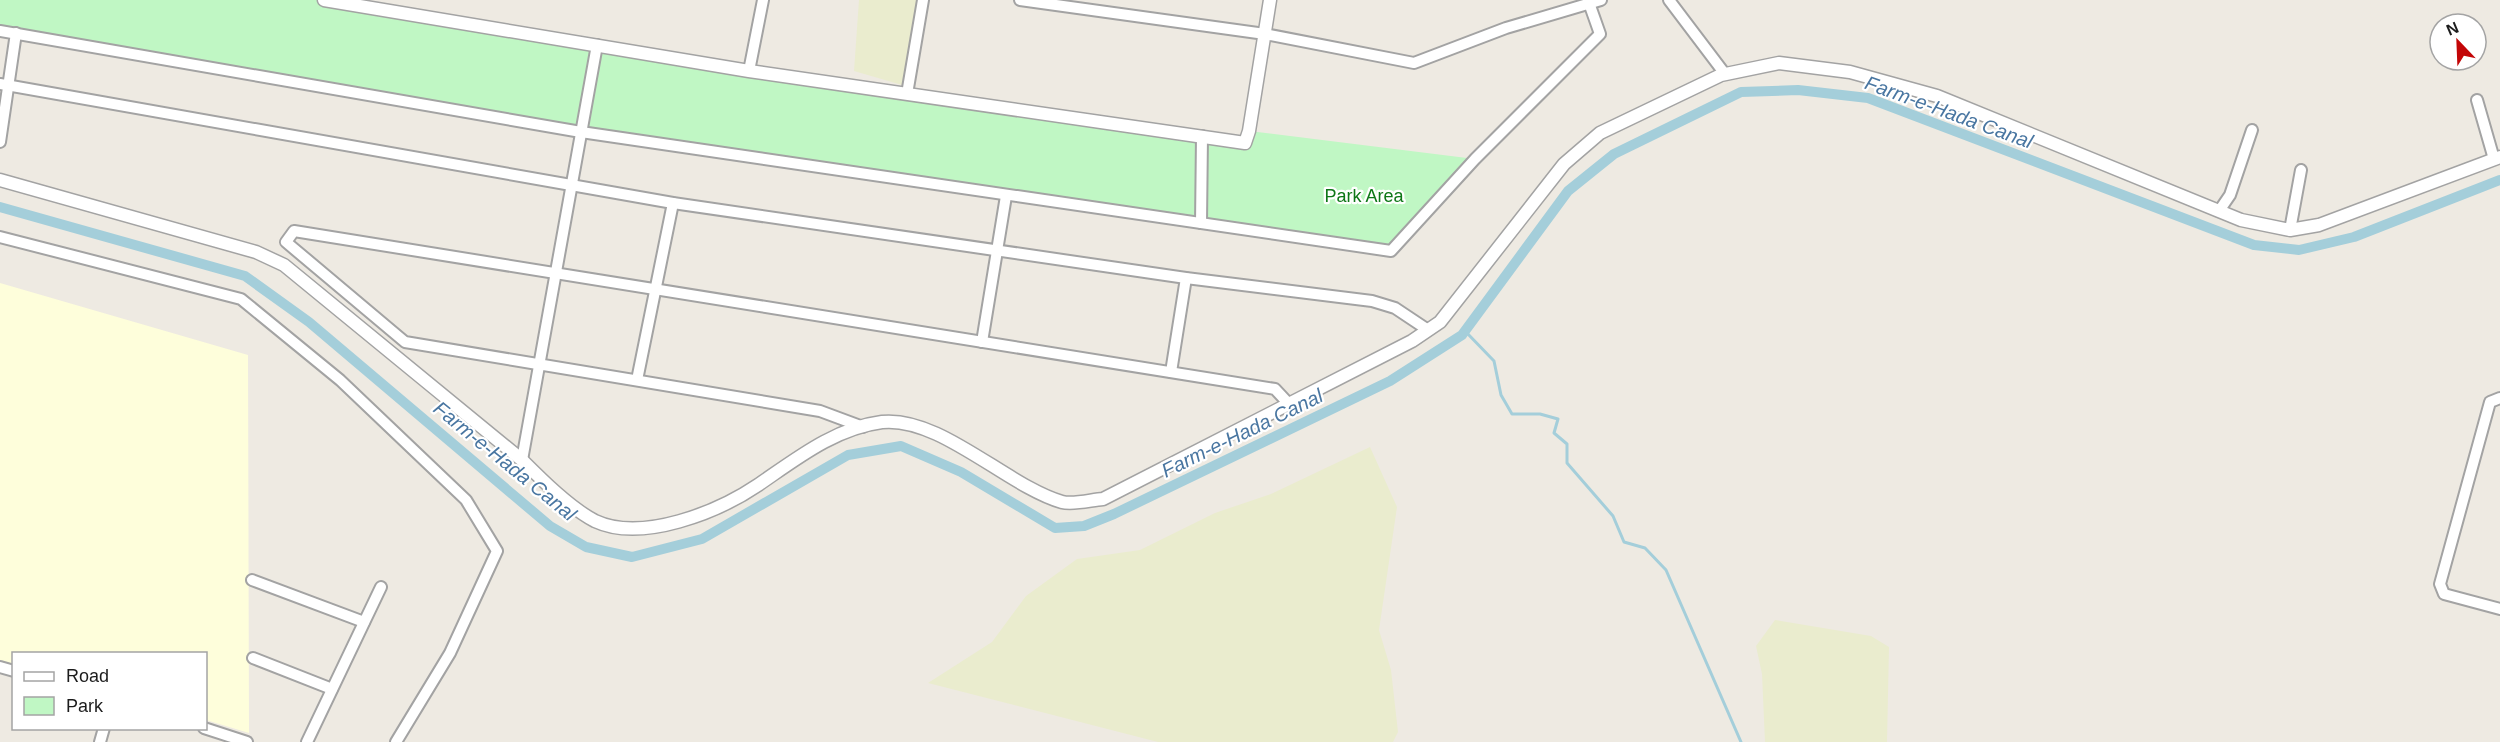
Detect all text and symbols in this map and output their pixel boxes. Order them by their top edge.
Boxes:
north arrow [2428,12,2488,72]
text: N [2444,19,2461,39]
water label: Farm-e-Hada Canal [1862,71,2036,153]
park label: Park Area [1324,186,1405,206]
water label: Farm-e-Hada Canal [1158,384,1327,482]
water label: Farm-e-Hada Canal [429,397,581,526]
legend [12,652,207,730]
text: Road [66,666,109,686]
text: Park [66,696,104,716]

